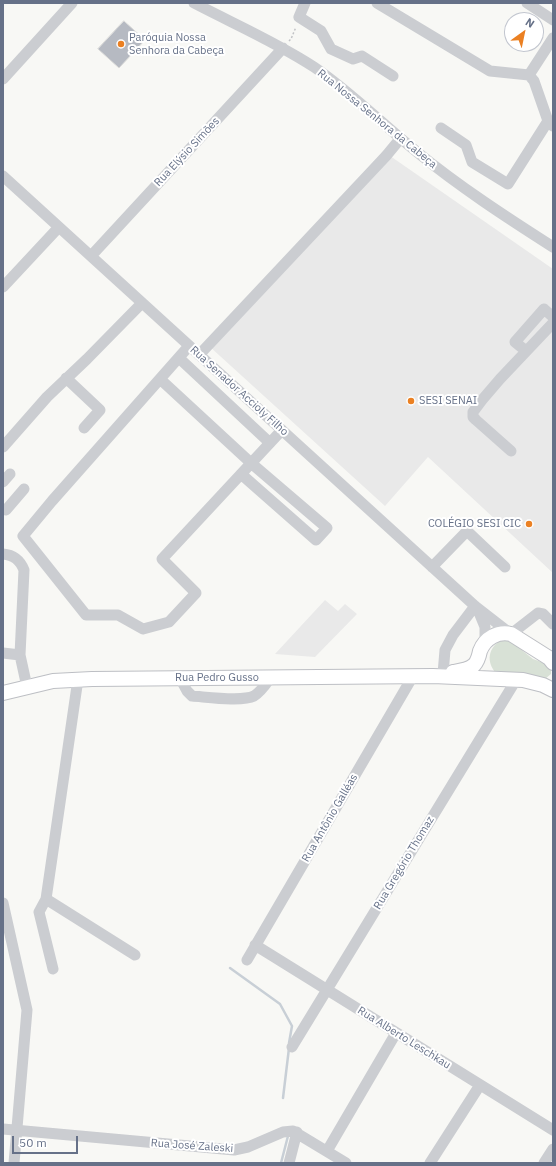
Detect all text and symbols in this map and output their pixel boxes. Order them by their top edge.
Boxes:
north arrow [504,12,544,52]
text: N [523,15,537,31]
place label: Paróquia Nossa Senhora da Cabeça [129,31,224,57]
marker: Paróquia Nossa Senhora da Cabeça [116,39,126,49]
street label: Rua Nossa Senhora da Cabeça [315,67,439,171]
street label: Rua Elýsio Simões [152,115,222,189]
street label: Rua Senador Accioly Filho [187,343,291,439]
place label: SESI SENAI [419,394,477,408]
marker: SESI SENAI [406,396,416,406]
place label: COLÉGIO SESI CIC [428,517,521,531]
marker: COLÉGIO SESI CIC [524,519,534,529]
street label: Rua Pedro Gusso [175,671,259,685]
street label: Rua Antônio Galléas [299,772,361,864]
street label: Rua Gregório Thomaz [371,814,437,912]
street label: Rua Alberto Leschkau [355,1004,453,1072]
scale bar [14,1128,80,1154]
text: 50 m [19,1135,47,1150]
street label: Rua José Zaleski [150,1137,234,1155]

